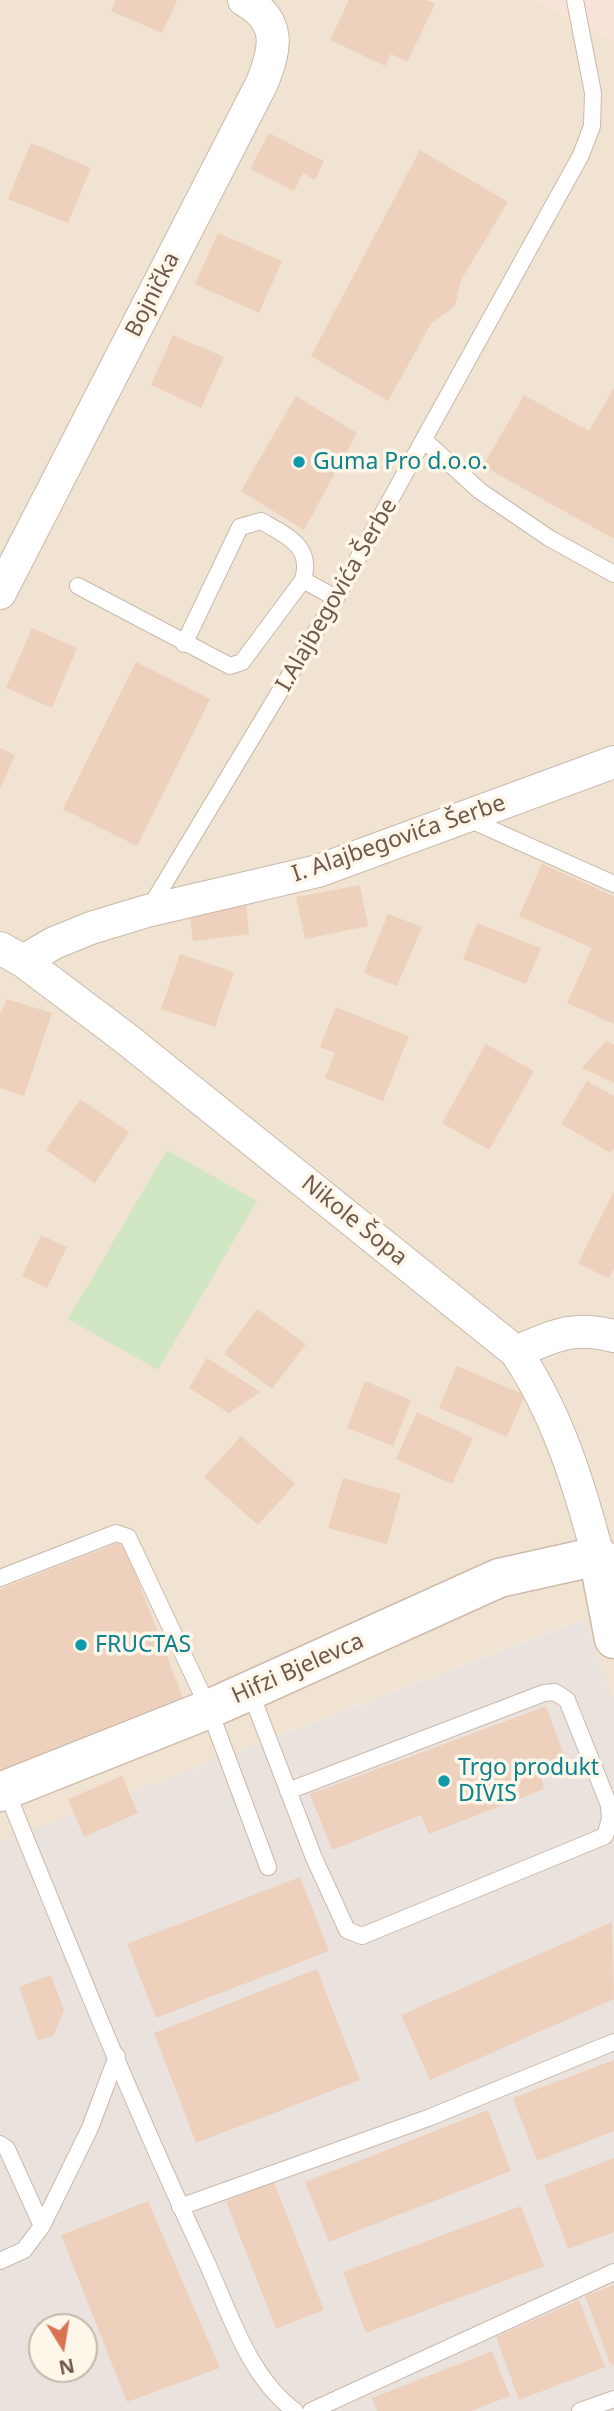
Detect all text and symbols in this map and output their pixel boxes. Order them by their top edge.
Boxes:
street label: Bojnička [120,248,186,342]
place label: Guma Pro d.o.o. [313,448,488,476]
marker: Guma Pro d.o.o. [291,454,307,470]
street label: I.Alajbegovića Šerbe [271,494,403,696]
street label: I. Alajbegovića Šerbe [289,790,509,888]
street label: Nikole Šopa [296,1170,412,1272]
street label: Hifzi Bjelevca [228,1628,368,1710]
place label: FRUCTAS [95,1631,191,1659]
marker: FRUCTAS [73,1637,89,1653]
place label: Trgo produkt DIVIS [458,1754,599,1808]
marker: Trgo produkt DIVIS [436,1773,452,1789]
north arrow [28,2313,98,2383]
text: N [57,2352,77,2381]

